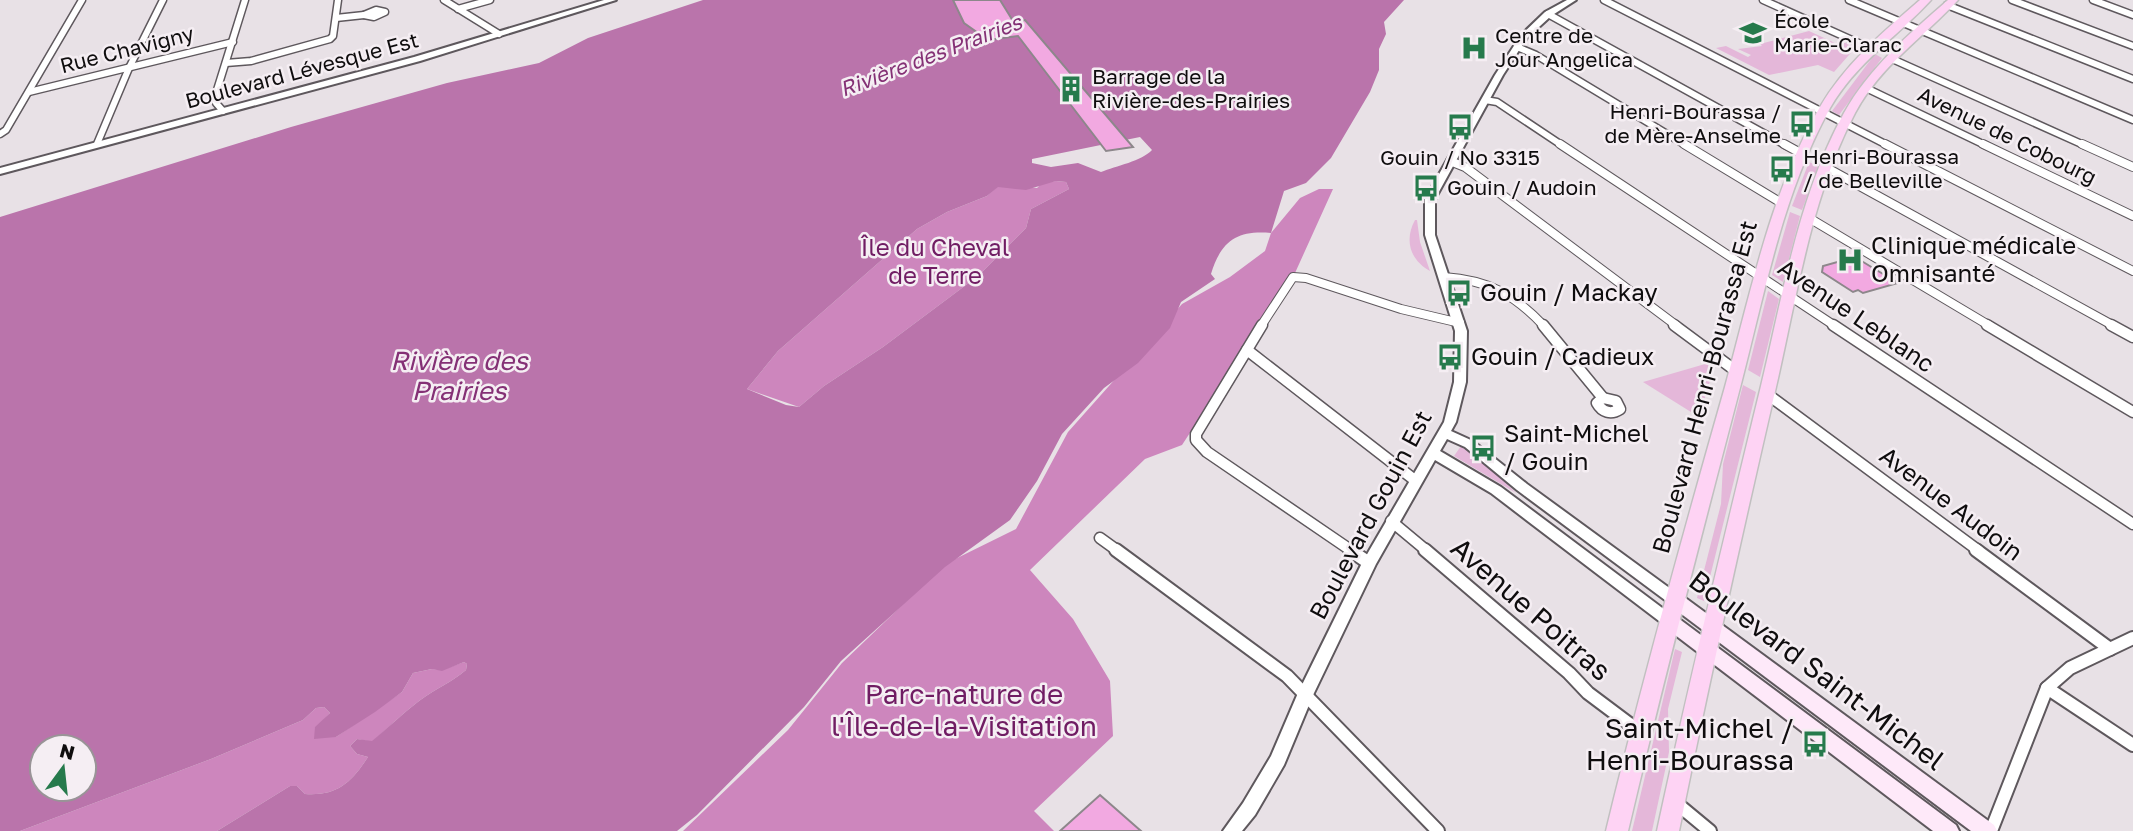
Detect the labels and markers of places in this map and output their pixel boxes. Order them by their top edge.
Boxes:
place label: École Marie-Clarac [1774,7,1902,57]
school or university icon: École Marie-Clarac [1738,18,1768,48]
place label: Centre de Jour Angelica [1495,22,1633,72]
hospital icon: Centre de Jour Angelica [1459,33,1489,63]
place label: Barrage de la Rivière-des-Prairies [1092,63,1290,113]
building icon: Barrage de la Rivière-des-Prairies [1056,74,1086,104]
place label: Henri-Bourassa / de Mère-Anselme [1604,98,1781,148]
bus stop icon: Henri-Bourassa / de Mère-Anselme [1787,109,1817,139]
bus stop icon: Gouin / No 3315 [1445,112,1475,142]
place label: Henri-Bourassa / de Belleville [1803,143,1959,193]
place label: Gouin / No 3315 [1380,144,1540,170]
bus stop icon: Henri-Bourassa / de Belleville [1767,154,1797,184]
bus stop icon: Gouin / Audoin [1411,173,1441,203]
place label: Gouin / Audoin [1447,174,1597,200]
place label: Clinique médicale Omnisanté [1871,230,2076,287]
hospital icon: Clinique médicale Omnisanté [1835,245,1865,275]
place label: Gouin / Mackay [1480,277,1658,306]
bus stop icon: Gouin / Mackay [1444,278,1474,308]
place label: Gouin / Cadieux [1471,341,1654,370]
bus stop icon: Gouin / Cadieux [1435,342,1465,372]
place label: Saint-Michel / Gouin [1504,418,1649,475]
bus stop icon: Saint-Michel / Gouin [1468,433,1498,463]
place label: Saint-Michel / Henri-Bourassa [1586,711,1794,776]
bus stop icon: Saint-Michel / Henri-Bourassa [1800,729,1830,759]

